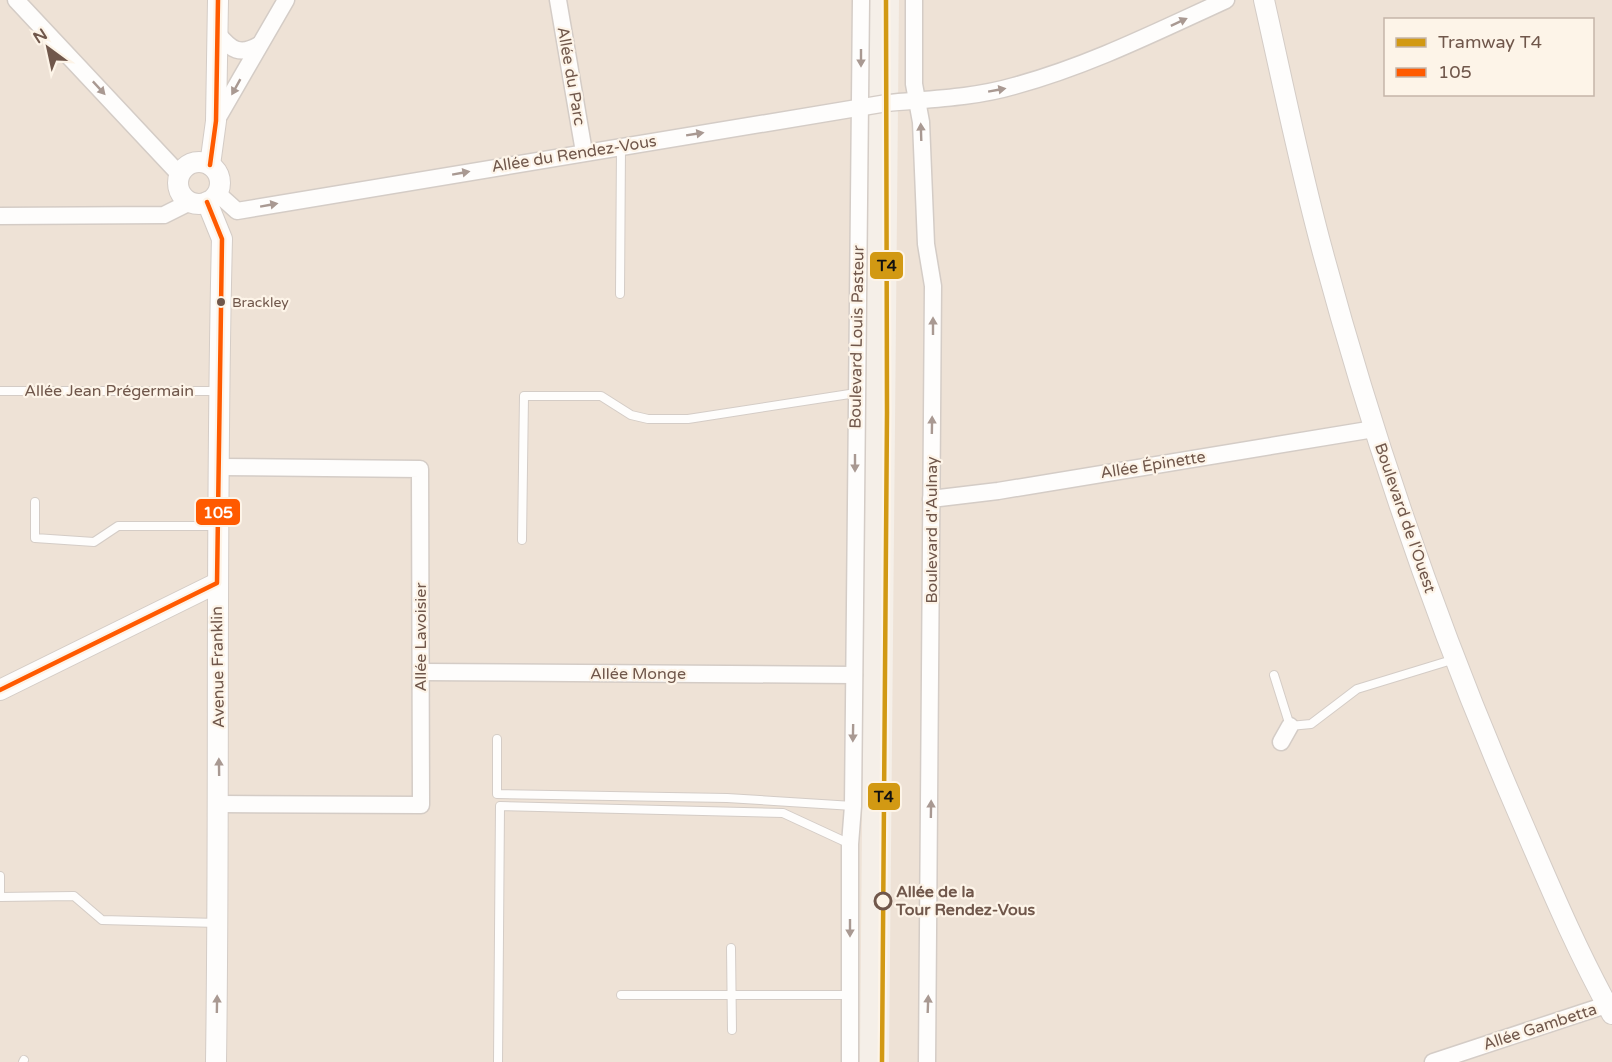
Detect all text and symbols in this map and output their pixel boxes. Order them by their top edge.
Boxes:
one-way arrow [1170,17,1187,26]
north arrow [18,18,78,78]
legend [1384,18,1594,96]
text: N [30,24,51,48]
street label: Allée du Parc [552,25,590,127]
text: Tramway T4 [1438,31,1542,53]
one-way arrow [856,49,866,68]
text: 105 [1438,61,1472,83]
one-way arrow [230,79,241,95]
one-way arrow [92,81,106,95]
one-way arrow [987,85,1006,94]
one-way arrow [917,122,926,141]
one-way arrow [686,130,705,139]
street label: Allée du Rendez-Vous [490,131,658,177]
one-way arrow [452,168,471,177]
one-way arrow [259,200,278,209]
street label: Boulevard Louis Pasteur [845,244,869,429]
line badge: T4 [869,251,904,280]
text: T4 [876,256,897,276]
place label: Brackley [232,294,289,311]
marker: Brackley [215,296,227,308]
one-way arrow [928,316,938,335]
street label: Allée Jean Prégermain [24,381,194,401]
one-way arrow [927,415,937,434]
street label: Boulevard de l'Ouest [1370,440,1440,596]
street label: Allée Épinette [1099,447,1207,483]
one-way arrow [850,454,860,473]
street label: Boulevard d'Aulnay [922,456,942,604]
line badge: 105 [195,498,241,526]
text: 105 [203,503,233,523]
street label: Allée Lavoisier [411,582,431,692]
street label: Avenue Franklin [207,606,229,728]
street label: Allée Monge [590,664,686,684]
one-way arrow [849,724,858,743]
one-way arrow [214,757,224,776]
line badge: T4 [867,782,901,811]
text: T4 [873,787,894,807]
one-way arrow [926,799,936,818]
place label: Allée de la Tour Rendez-Vous [895,882,1035,920]
marker: Allée de la Tour Rendez-Vous [874,892,892,910]
one-way arrow [845,919,855,938]
one-way arrow [212,994,222,1013]
one-way arrow [923,994,933,1013]
street label: Allée Gambetta [1481,999,1599,1055]

